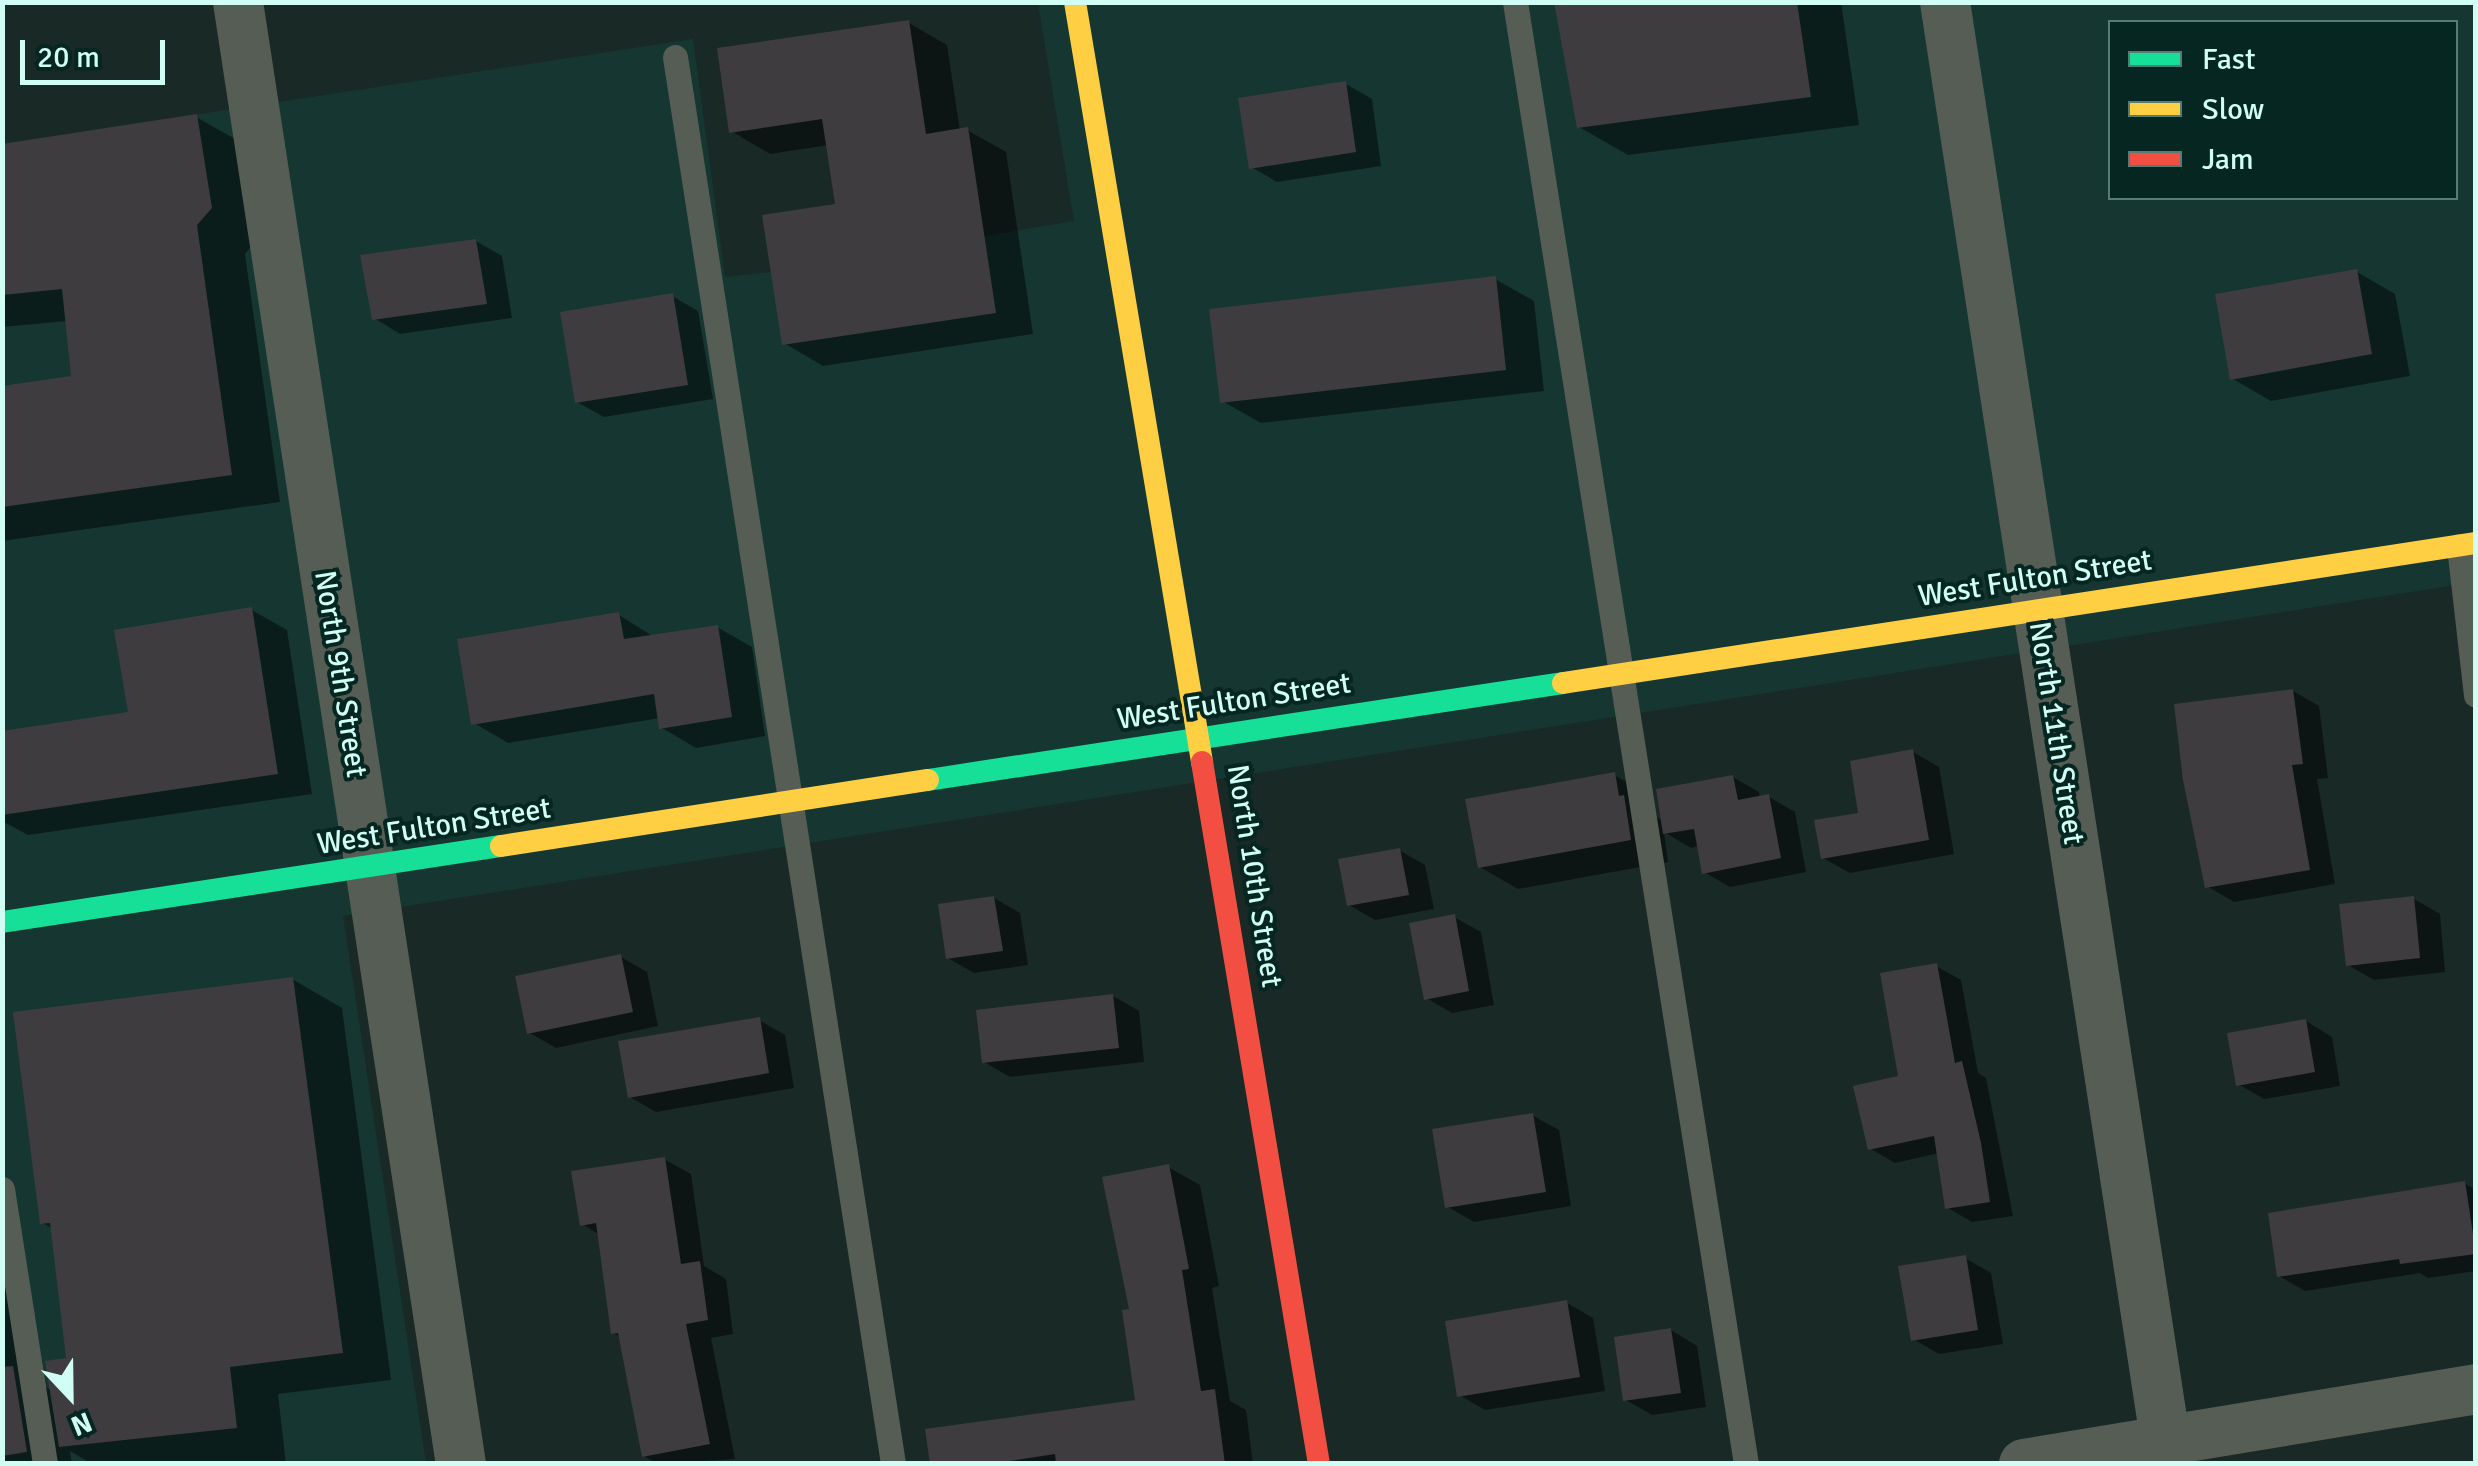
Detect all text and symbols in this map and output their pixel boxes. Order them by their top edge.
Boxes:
scale bar [25,20,170,82]
legend [2108,20,2458,200]
text: 20 m [37,39,100,76]
text: Fast [2202,41,2255,78]
text: Slow [2202,91,2264,128]
text: Jam [2202,141,2254,178]
street label: West Fulton Street [1916,543,2154,615]
street label: North 9th Street [306,568,374,780]
street label: North 11th Street [2021,619,2091,847]
street label: West Fulton Street [1115,666,1353,738]
street label: North 10th Street [1219,762,1289,990]
street label: West Fulton Street [315,791,553,863]
north arrow [20,1346,120,1446]
text: N [66,1404,97,1443]

